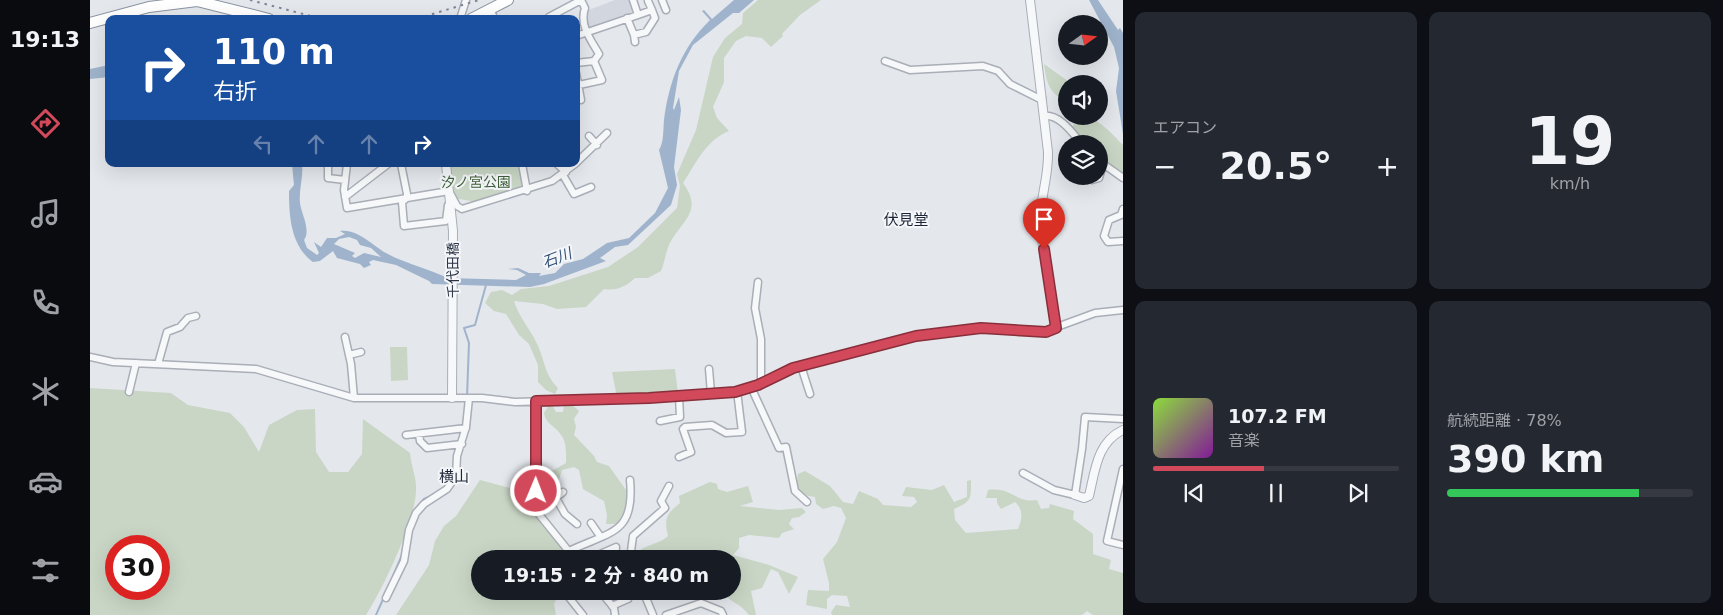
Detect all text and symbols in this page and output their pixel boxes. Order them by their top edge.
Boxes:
north arrow [1058,15,1108,65]
map controls [1058,15,1108,185]
text: 19:13 [10,27,80,52]
text: 110 m [213,32,335,72]
icon: right [130,35,195,100]
button: sound [1058,75,1108,125]
text: 右折 [213,79,257,104]
text: 19 [1525,104,1615,179]
icon: directions [28,106,63,141]
text: エアコン [1153,118,1217,137]
icon: left [249,130,277,158]
icon: ahead [302,130,330,158]
icon: ahead [355,130,383,158]
icon: right [408,130,436,158]
button: layers [1058,135,1108,185]
text: 20.5° [1220,144,1332,188]
text: − [1153,150,1176,183]
text: + [1376,150,1399,183]
park label: 汐ノ宮公園 [441,174,511,190]
text: km/h [1550,174,1590,193]
icon: music [28,196,63,231]
pin [1023,198,1065,249]
icon: arrive [1030,205,1058,233]
district label: 伏見堂 [883,211,929,229]
street label: 千代田橋 [445,242,461,298]
water label: 石川 [540,244,576,272]
icon: phone [28,285,63,320]
icon: climate [28,374,63,409]
text: 107.2 FM [1228,405,1327,427]
text: 航続距離 · 78% [1447,411,1562,430]
text: 音楽 [1228,431,1260,450]
text: 390 km [1447,437,1604,481]
icon: car [28,464,63,499]
position arrow [509,464,561,516]
district label: 横山 [439,468,469,486]
icon: previous [1180,479,1208,507]
icon: pause [1262,479,1290,507]
icon: next [1344,479,1372,507]
speed limit sign: 30 [105,535,170,600]
icon: filters [28,553,63,588]
text: 19:15 · 2 分 · 840 m [503,564,709,586]

